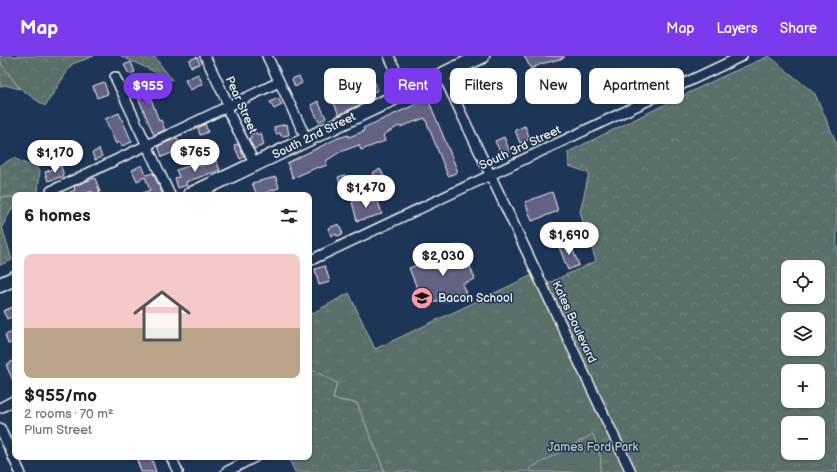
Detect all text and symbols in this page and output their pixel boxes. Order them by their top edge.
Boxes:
text: Map [20,17,58,40]
text: Map [666,20,694,37]
text: Layers [716,20,758,37]
text: Share [780,20,817,37]
chip: Buy [324,68,376,104]
chip: Rent [384,68,442,104]
chip: Filters [450,68,517,104]
chip: New [525,68,581,104]
chip: Apartment [589,68,684,104]
pin: $955 [124,73,172,107]
street label: Pear Street [222,74,260,136]
text: $955 [132,78,164,94]
street label: South 2nd Street [270,109,358,163]
street label: South 3rd Street [477,122,564,174]
pin: $765 [171,139,219,173]
pin: $1,170 [22,140,88,174]
text: $765 [179,144,211,160]
text: $1,170 [36,145,74,161]
pin: $1,470 [333,175,399,209]
text: $1,470 [346,180,386,196]
icon: filters [278,205,300,227]
text: 6 homes [24,206,91,226]
pin: $1,690 [536,222,602,256]
text: $1,690 [549,227,589,243]
pin: $2,030 [410,243,476,277]
text: $2,030 [421,248,465,264]
map controls [781,260,825,460]
button: locate [781,260,825,304]
street label: Kates Boulevard [548,279,600,365]
icon: home [126,280,198,352]
school or university icon: Bacon School [409,285,435,311]
place label: Bacon School [438,291,513,306]
button: layers [781,312,825,356]
button: + [781,364,825,408]
text: $955/mo [24,386,97,406]
text: 2 rooms · 70 m² [24,406,114,422]
button: − [781,416,825,460]
text: Plum Street [24,422,92,438]
park label: James Ford Park [548,440,639,455]

